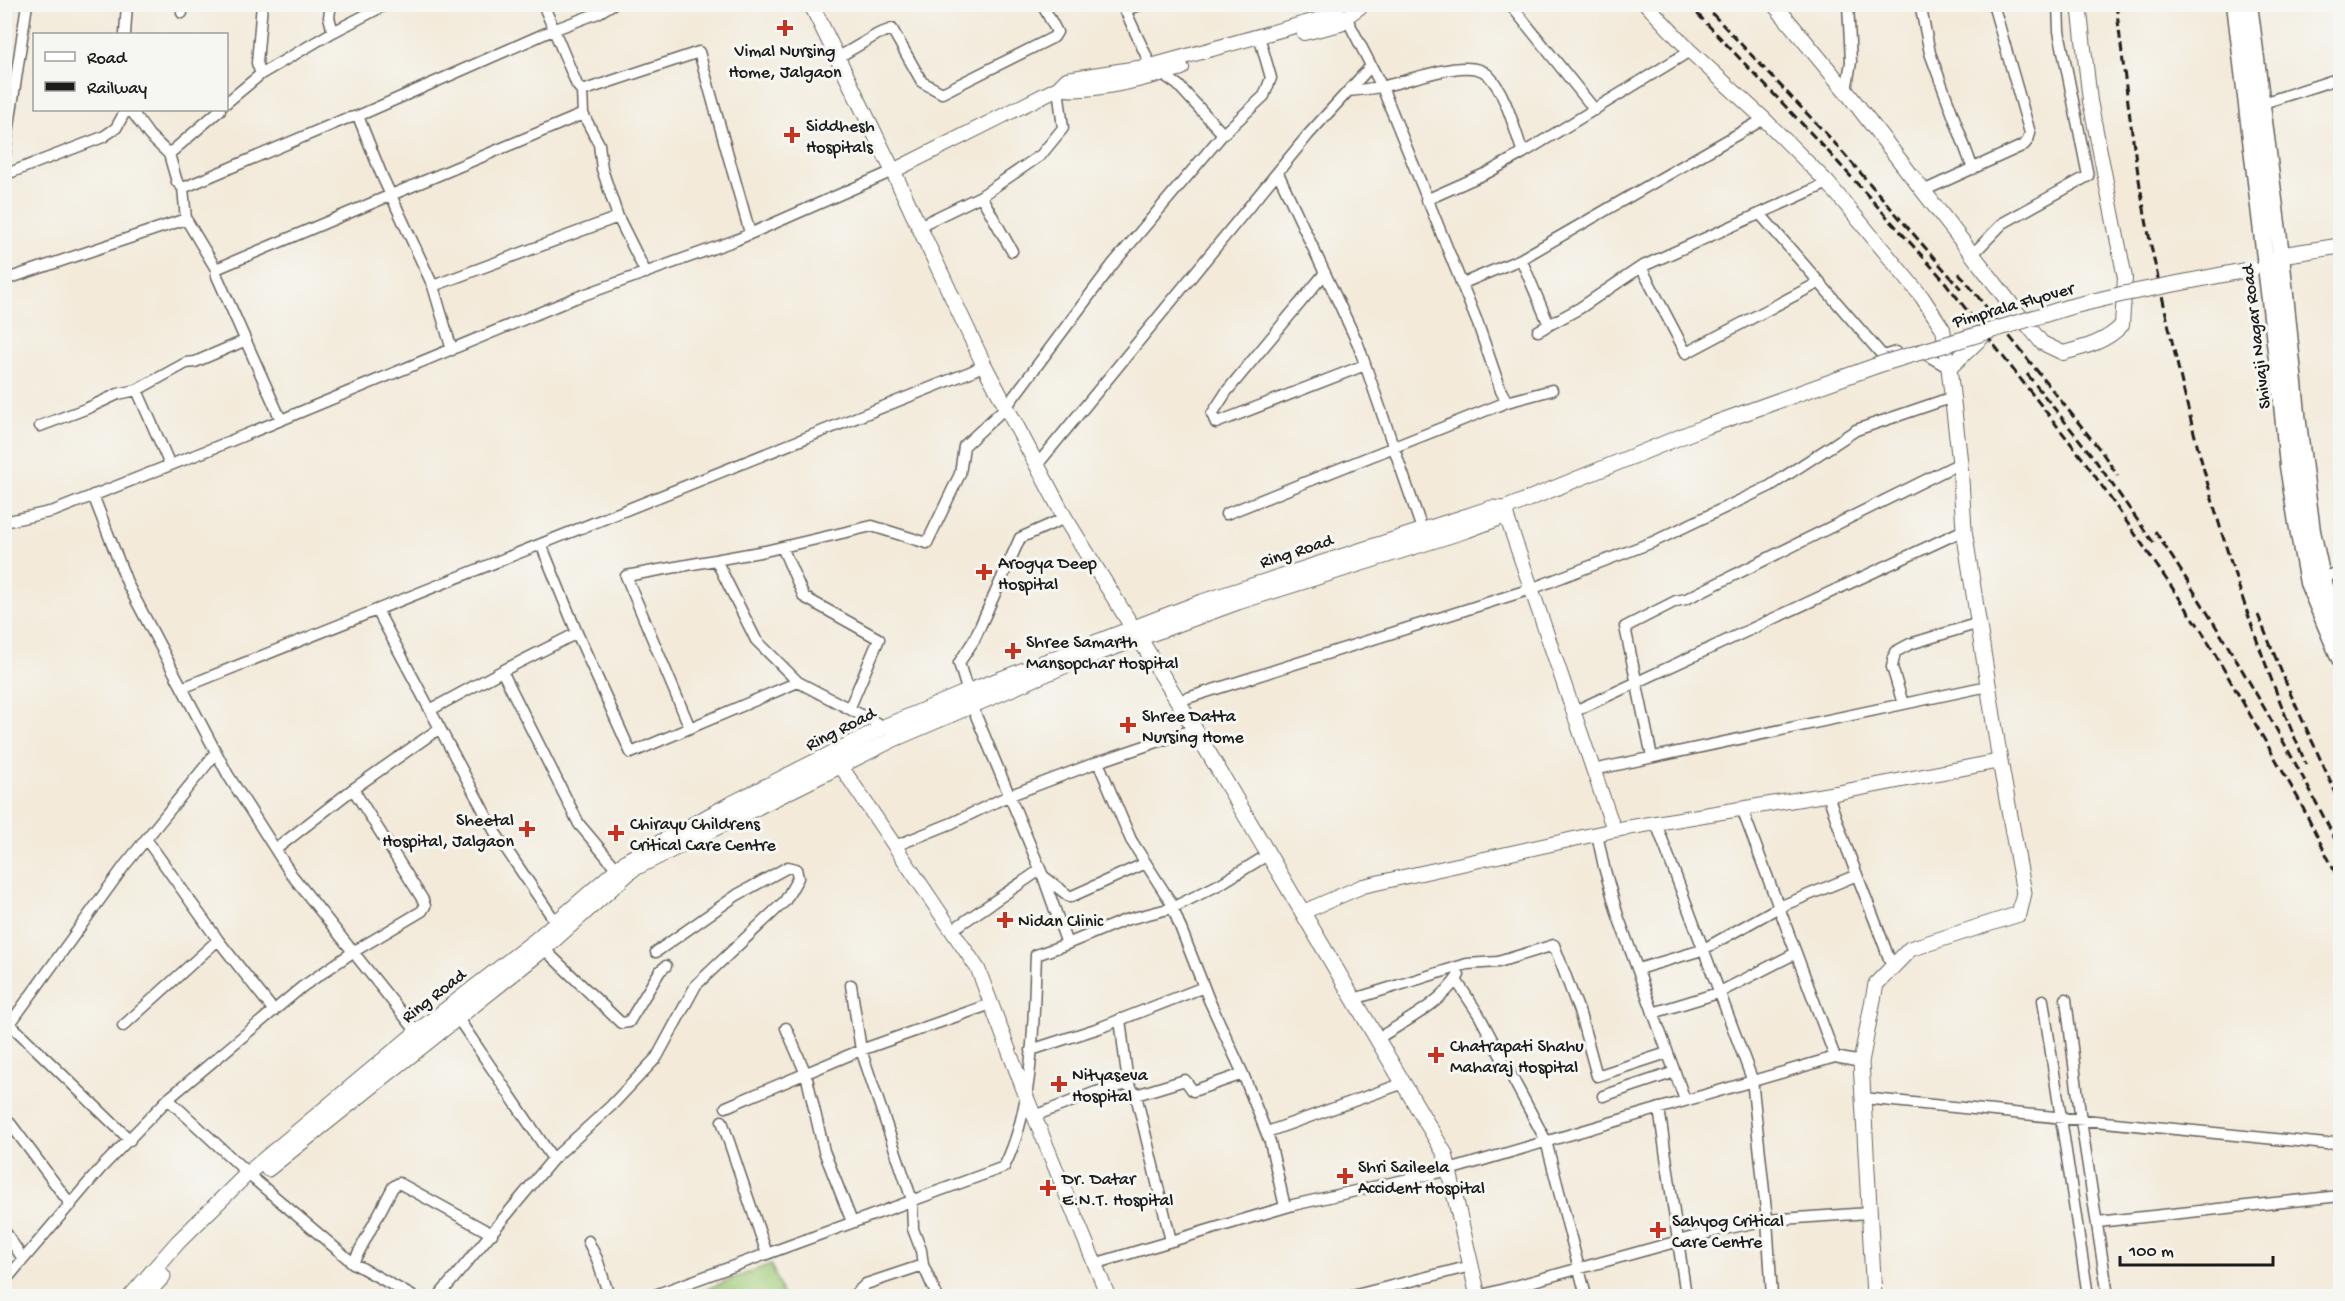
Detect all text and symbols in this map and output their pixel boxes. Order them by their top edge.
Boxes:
marker: Vimal Nursing Home, Jalgaon [776,19,794,37]
legend [33,33,228,111]
place label: Vimal Nursing Home, Jalgaon [728,42,842,84]
text: Road [87,49,128,70]
text: Railway [87,79,147,100]
place label: Siddhesh Hospitals [806,117,875,159]
marker: Siddhesh Hospitals [783,126,801,144]
street label: Shivaji Nagar Road [2238,262,2277,410]
street label: Pimprala Flyover [1950,279,2078,334]
street label: Ring Road [1258,530,1337,574]
place label: Arogya Deep Hospital [998,554,1097,596]
marker: Arogya Deep Hospital [975,563,993,581]
place label: Shree Samarth Mansopchar Hospital [1026,633,1179,675]
marker: Shree Samarth Mansopchar Hospital [1004,642,1022,660]
street label: Ring Road [803,703,881,757]
place label: Shree Datta Nursing Home [1142,707,1245,749]
marker: Shree Datta Nursing Home [1119,716,1137,734]
place label: Sheetal Hospital, Jalgaon [382,811,514,853]
place label: Chirayu Childrens Critical Care Centre [630,815,777,857]
marker: Sheetal Hospital, Jalgaon [518,820,536,838]
marker: Chirayu Childrens Critical Care Centre [607,824,625,842]
marker: Nidan Clinic [996,911,1014,929]
place label: Nidan Clinic [1018,912,1104,933]
street label: Ring Road [398,964,472,1029]
place label: Chatrapati Shahu Maharaj Hospital [1450,1037,1584,1079]
marker: Chatrapati Shahu Maharaj Hospital [1427,1046,1445,1064]
place label: Nityaseva Hospital [1072,1066,1149,1108]
marker: Nityaseva Hospital [1050,1075,1068,1093]
place label: Shri Saileela Accident Hospital [1358,1158,1485,1200]
marker: Shri Saileela Accident Hospital [1336,1167,1354,1185]
place label: Dr. Datar E.N.T. Hospital [1061,1170,1173,1212]
marker: Dr. Datar E.N.T. Hospital [1039,1179,1057,1197]
place label: Sahyog Critical Care Centre [1672,1212,1784,1254]
marker: Sahyog Critical Care Centre [1649,1221,1667,1239]
scale bar [2120,1229,2273,1267]
text: 100 m [2128,1242,2174,1263]

